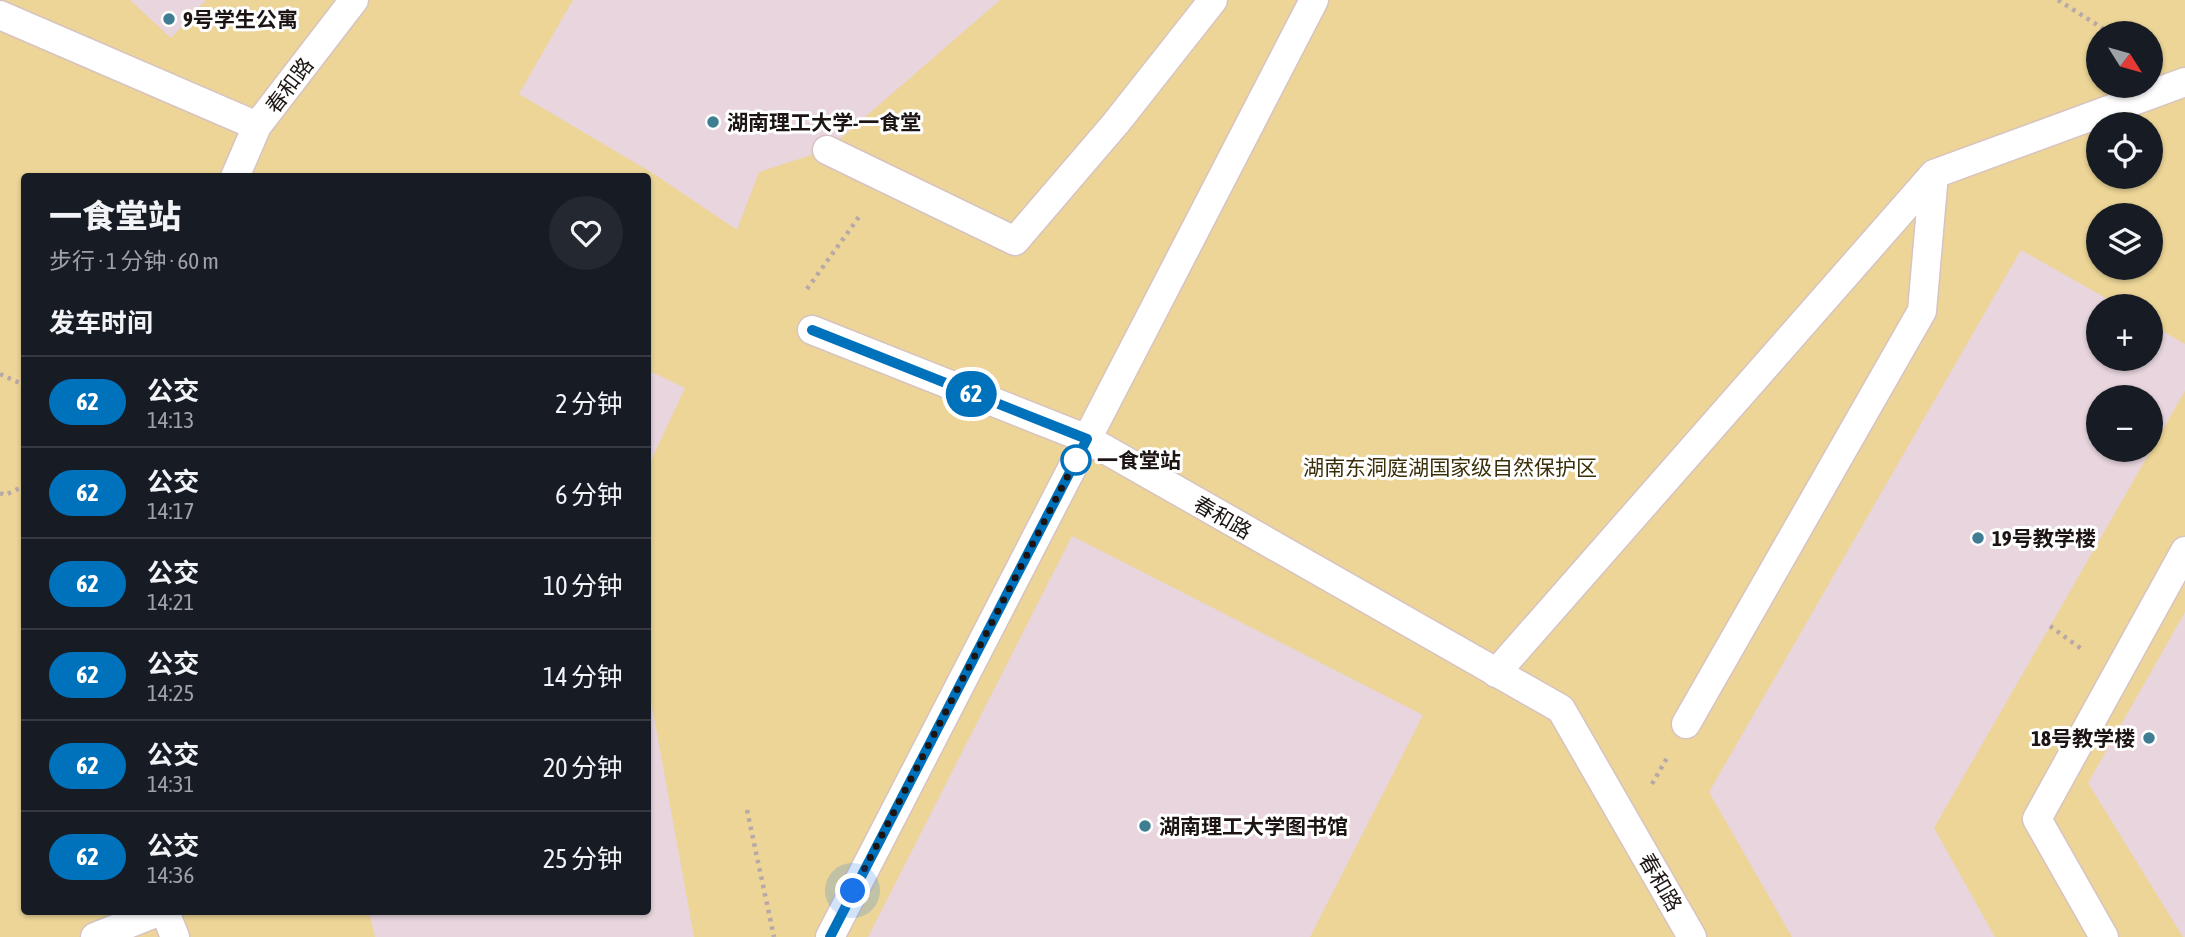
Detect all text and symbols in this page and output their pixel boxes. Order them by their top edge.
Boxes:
place label: 9号学生公寓 [183,7,298,31]
marker: 9号学生公寓 [161,11,177,27]
north arrow [2086,21,2163,98]
map controls [2086,21,2163,462]
street label: 春和路 [260,53,318,117]
place label: 湖南理工大学-一食堂 [727,110,921,134]
button: locate [2086,112,2163,189]
marker: 湖南理工大学-一食堂 [705,114,721,130]
button: heart [549,196,623,270]
text: 一食堂站 [49,197,181,235]
button: layers [2086,203,2163,280]
text: 步行 · 1 分钟 · 60 m [49,248,219,274]
button: + [2086,294,2163,371]
text: 发车时间 [49,308,153,338]
line badge: 62 [940,371,1002,417]
text: 公交 [147,376,199,406]
text: 62 [960,380,982,407]
button: − [2086,385,2163,462]
text: 62 [76,388,99,415]
text: 2 分钟 [555,389,623,419]
text: 14:13 [147,407,194,433]
marker: 一食堂站 [1061,445,1091,475]
place label: 一食堂站 [1097,448,1181,472]
park label: 湖南东洞庭湖国家级自然保护区 [1303,455,1597,479]
text: 公交 [147,467,199,497]
text: 62 [76,479,99,506]
text: 6 分钟 [555,480,623,510]
street label: 春和路 [1190,491,1256,543]
text: 14:17 [147,498,194,524]
place label: 19号教学楼 [1992,526,2096,550]
marker: 19号教学楼 [1970,530,1986,546]
text: 公交 [147,558,199,588]
text: 62 [76,570,99,597]
text: 10 分钟 [543,571,623,601]
text: 14:21 [147,589,194,615]
text: 公交 [147,649,199,679]
text: 62 [76,661,99,688]
text: 14 分钟 [543,662,623,692]
text: 14:25 [147,680,194,706]
place label: 18号教学楼 [2031,726,2135,750]
marker: 18号教学楼 [2141,730,2157,746]
text: 公交 [147,740,199,770]
text: 62 [76,752,99,779]
text: 20 分钟 [543,753,623,783]
text: 14:31 [147,771,194,797]
place label: 湖南理工大学图书馆 [1159,814,1348,838]
marker: 湖南理工大学图书馆 [1137,818,1153,834]
text: 公交 [147,831,199,861]
text: 62 [76,843,99,870]
text: 25 分钟 [543,844,623,874]
street label: 春和路 [1635,849,1687,915]
text: 14:36 [147,862,194,888]
your location [835,873,870,908]

